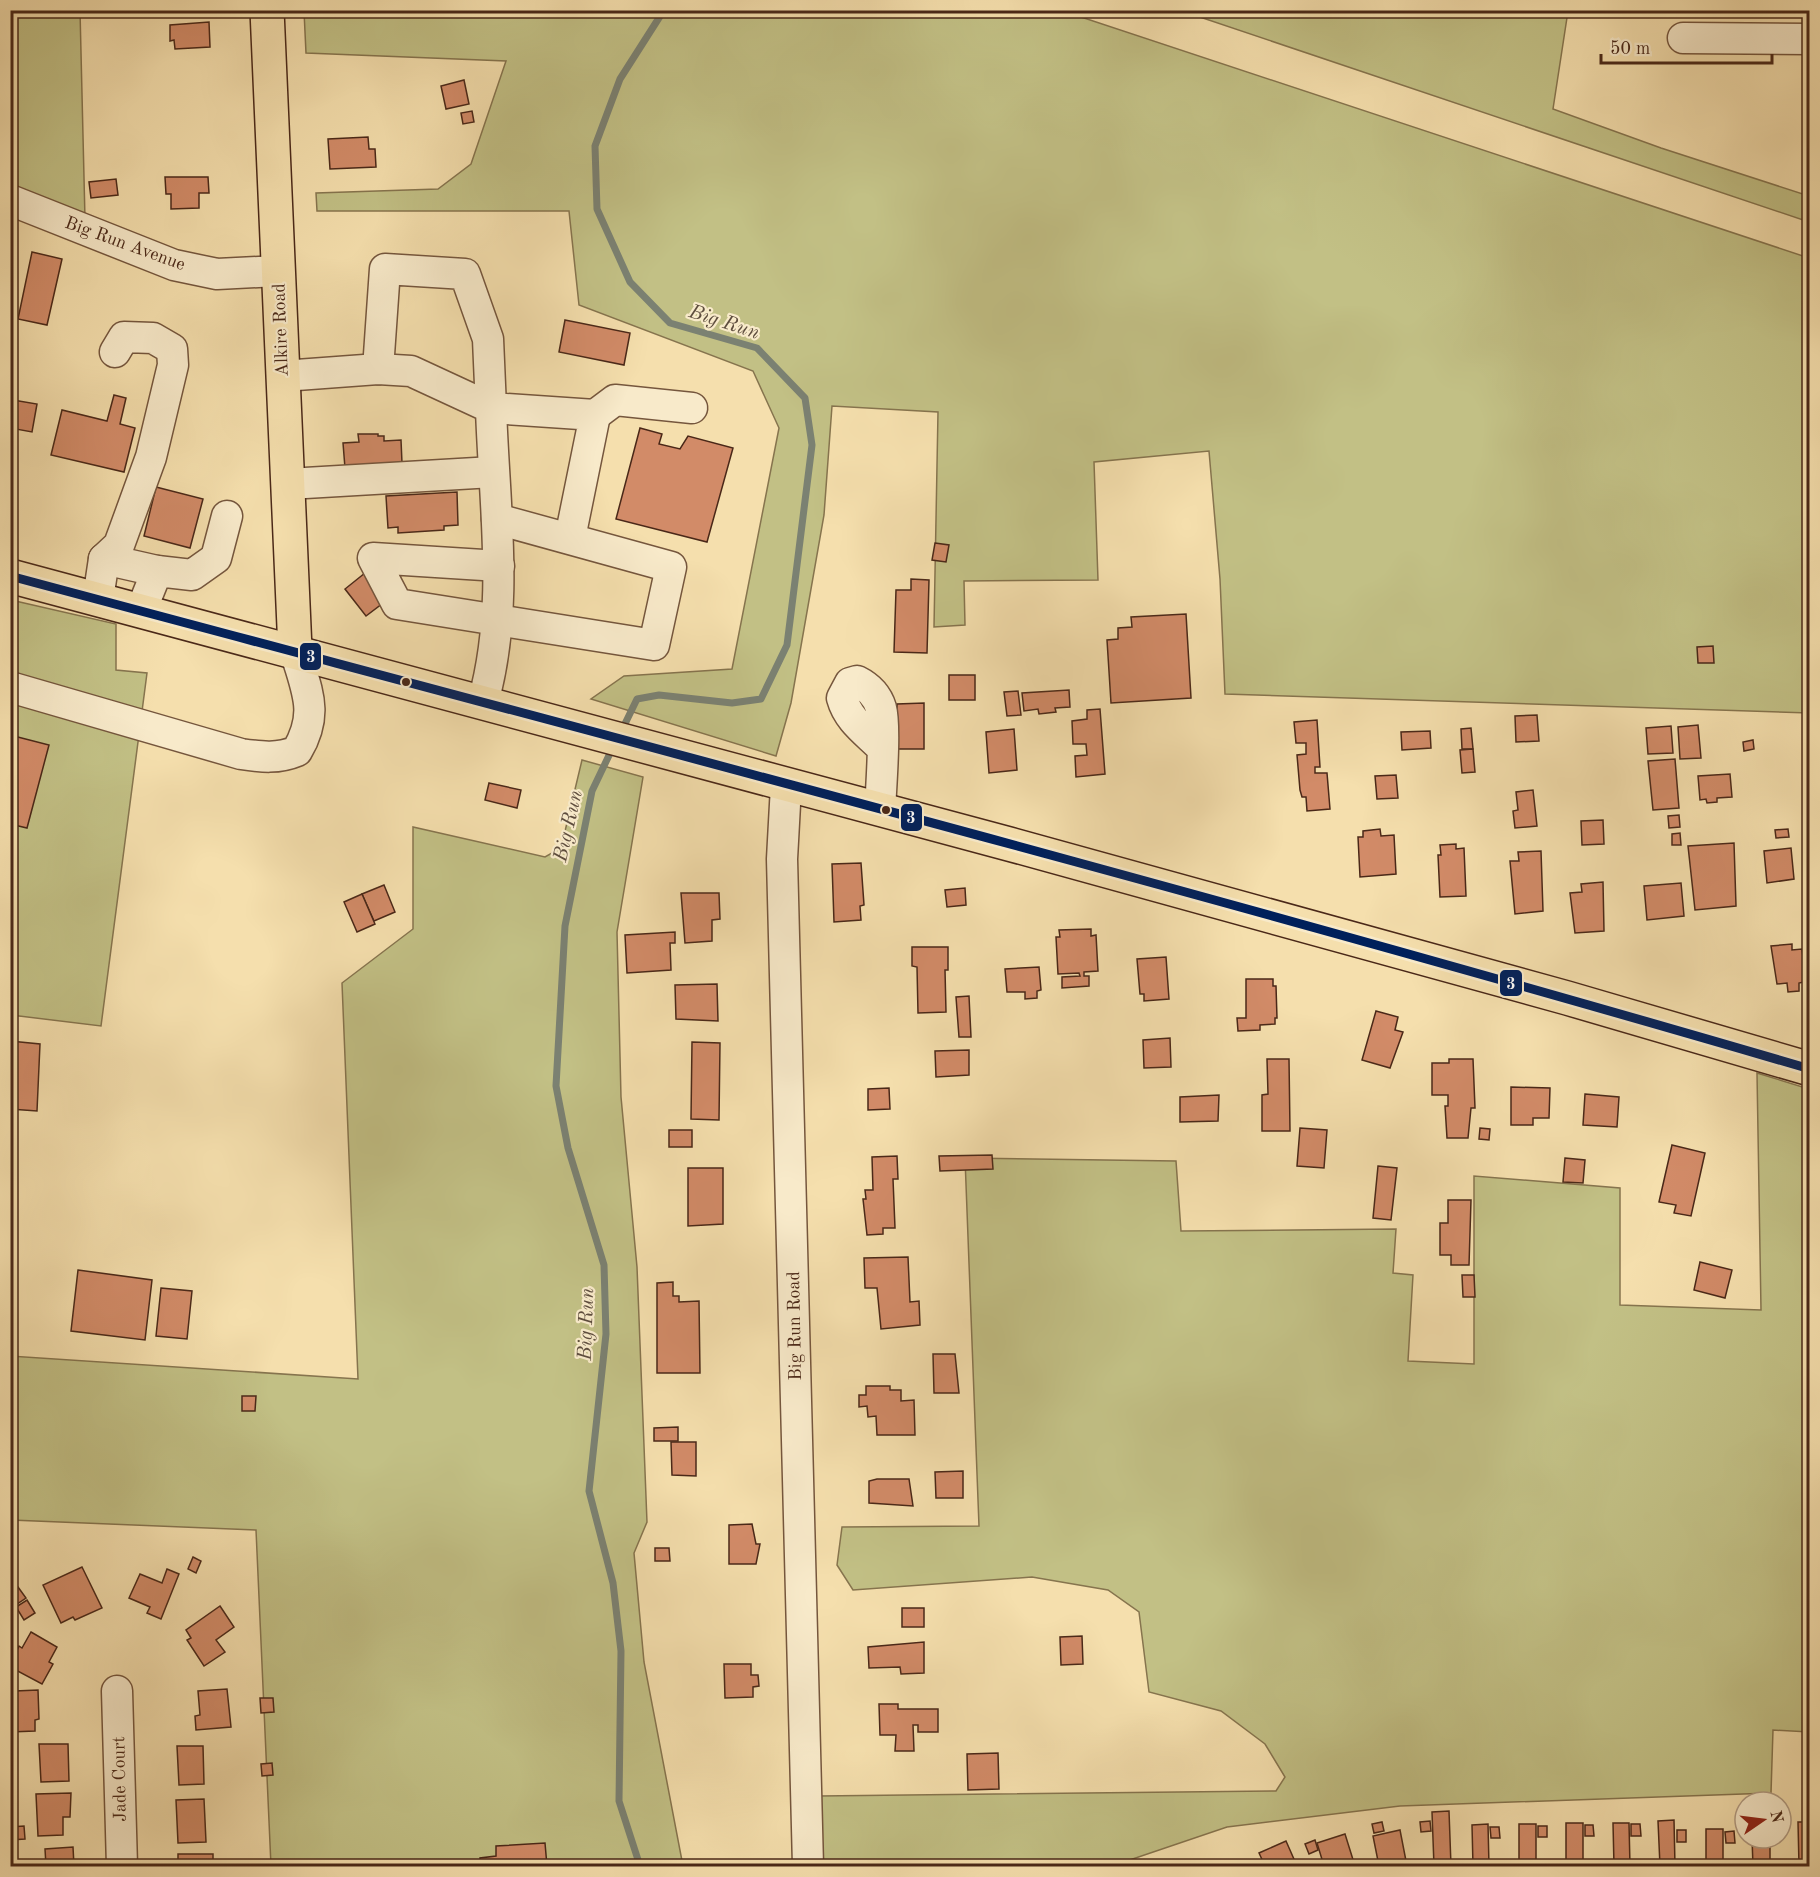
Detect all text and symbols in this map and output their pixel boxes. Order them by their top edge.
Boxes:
scale bar [1601,27,1772,65]
text: 50 m [1610,40,1650,58]
street label: Big Run Avenue [63,214,187,274]
street label: Alkire Road [270,283,292,377]
water label: Big Run [685,302,762,344]
line badge: 3 [299,642,322,671]
text: 3 [306,650,316,666]
unlabelled marker [400,676,412,688]
water label: Big Run [551,788,587,865]
line badge: 3 [900,803,923,832]
unlabelled marker [880,804,892,816]
text: 3 [906,811,916,827]
line badge: 3 [1499,969,1523,997]
text: 3 [1506,977,1516,993]
street label: Big Run Road [785,1271,805,1381]
water label: Big Run [576,1287,598,1362]
street label: Jade Court [110,1736,130,1822]
north arrow [1733,1790,1793,1850]
text: N [1766,1809,1785,1825]

